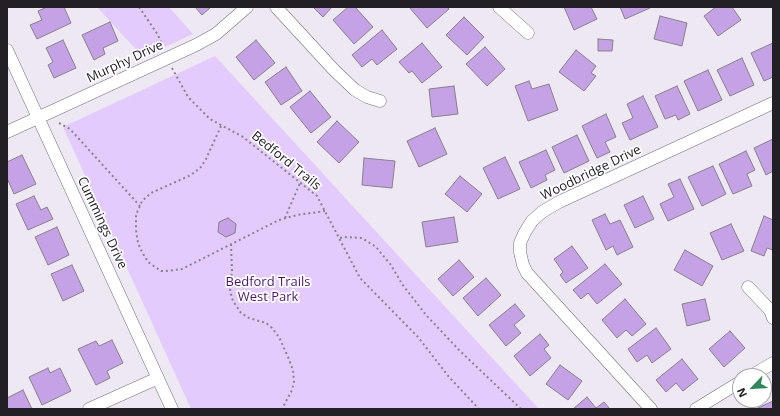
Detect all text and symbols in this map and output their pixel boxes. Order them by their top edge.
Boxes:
street label: Murphy Drive [84,37,166,87]
street label: Bedford Trails [248,128,324,194]
street label: Woodbridge Drive [538,142,644,204]
street label: Cummings Drive [74,174,130,272]
park label: Bedford Trails West Park [226,274,310,305]
north arrow [732,368,772,408]
text: N [733,386,750,400]

